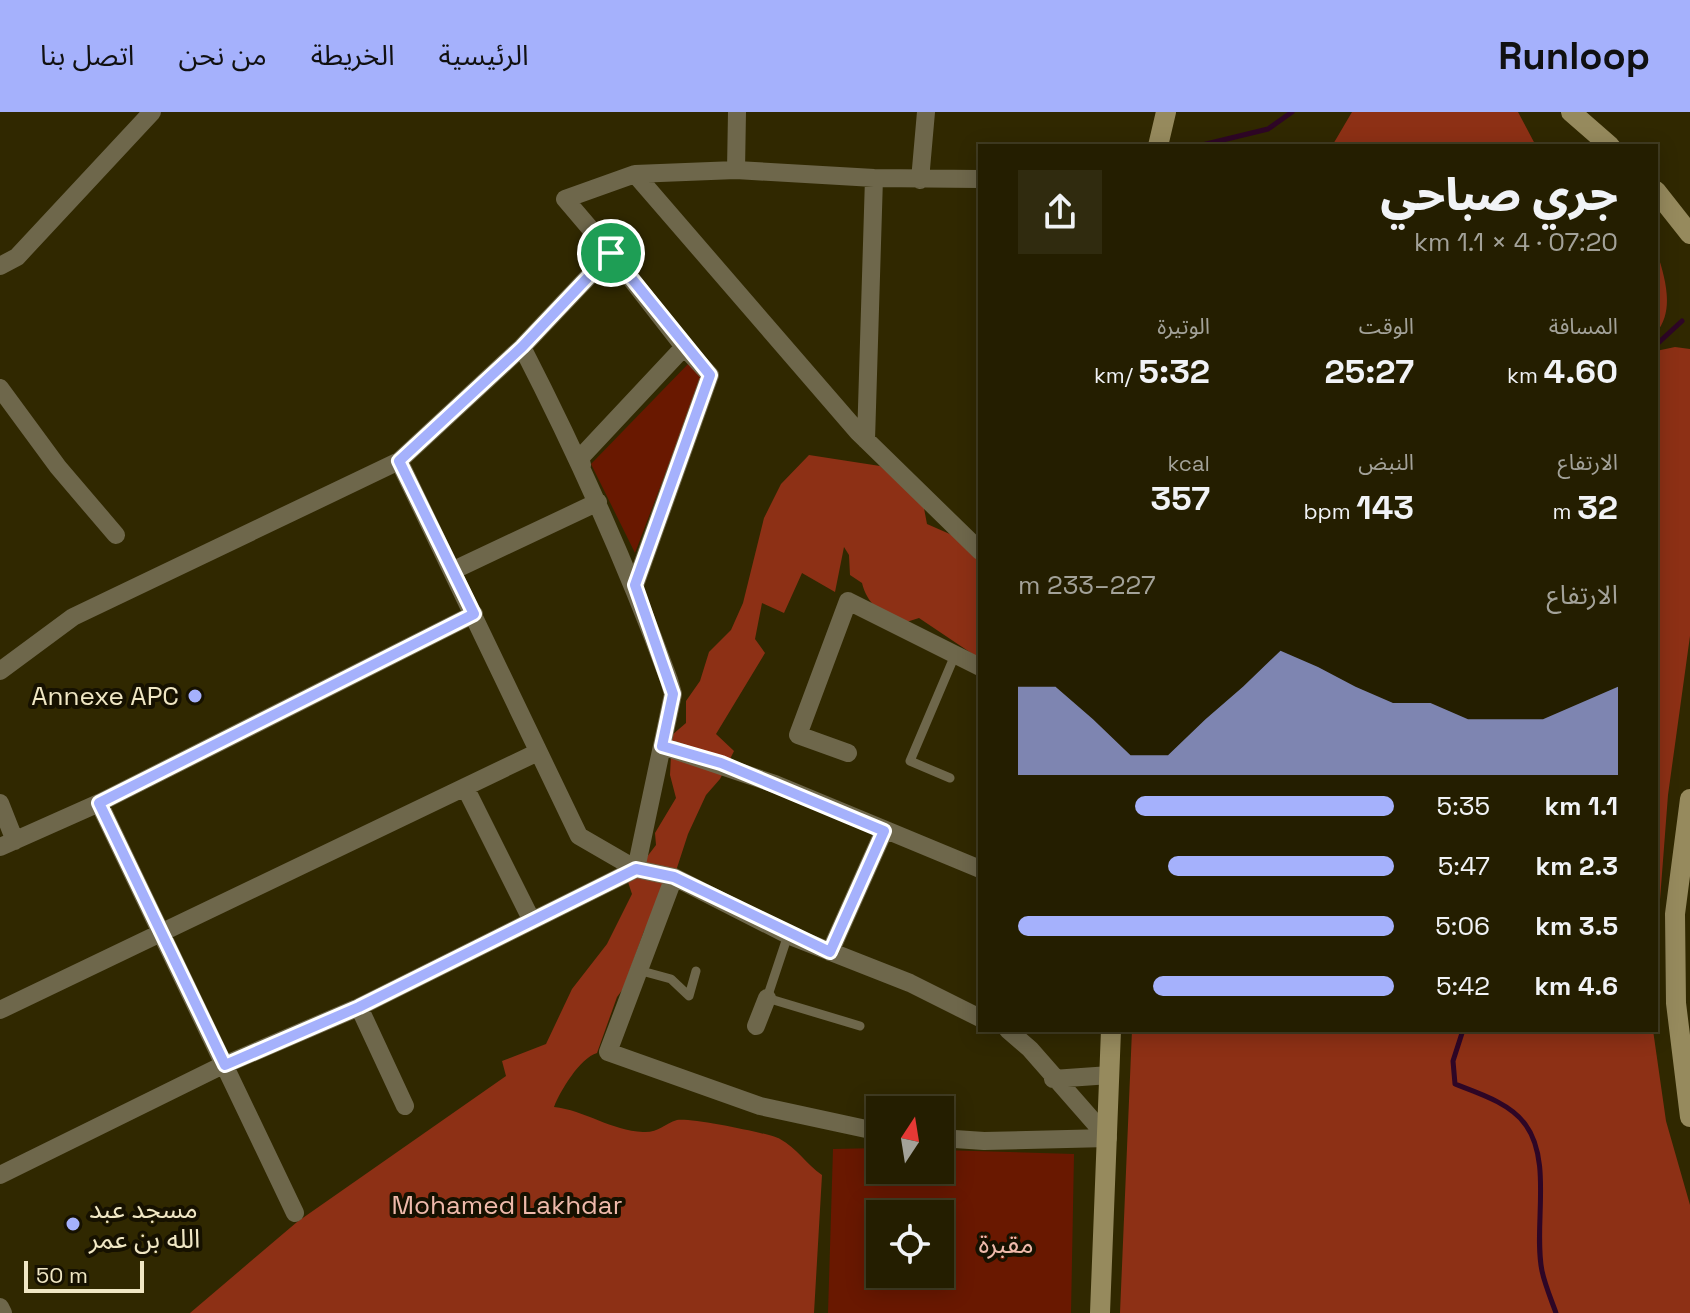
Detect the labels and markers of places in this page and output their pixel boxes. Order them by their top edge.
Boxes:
pin [577,219,645,287]
place label: Annexe APC [31,679,179,713]
marker: Annexe APC [186,687,204,705]
place label: مسجد عبد الله بن عمر [88,1192,200,1256]
marker: مسجد عبد الله بن عمر [64,1215,82,1233]

